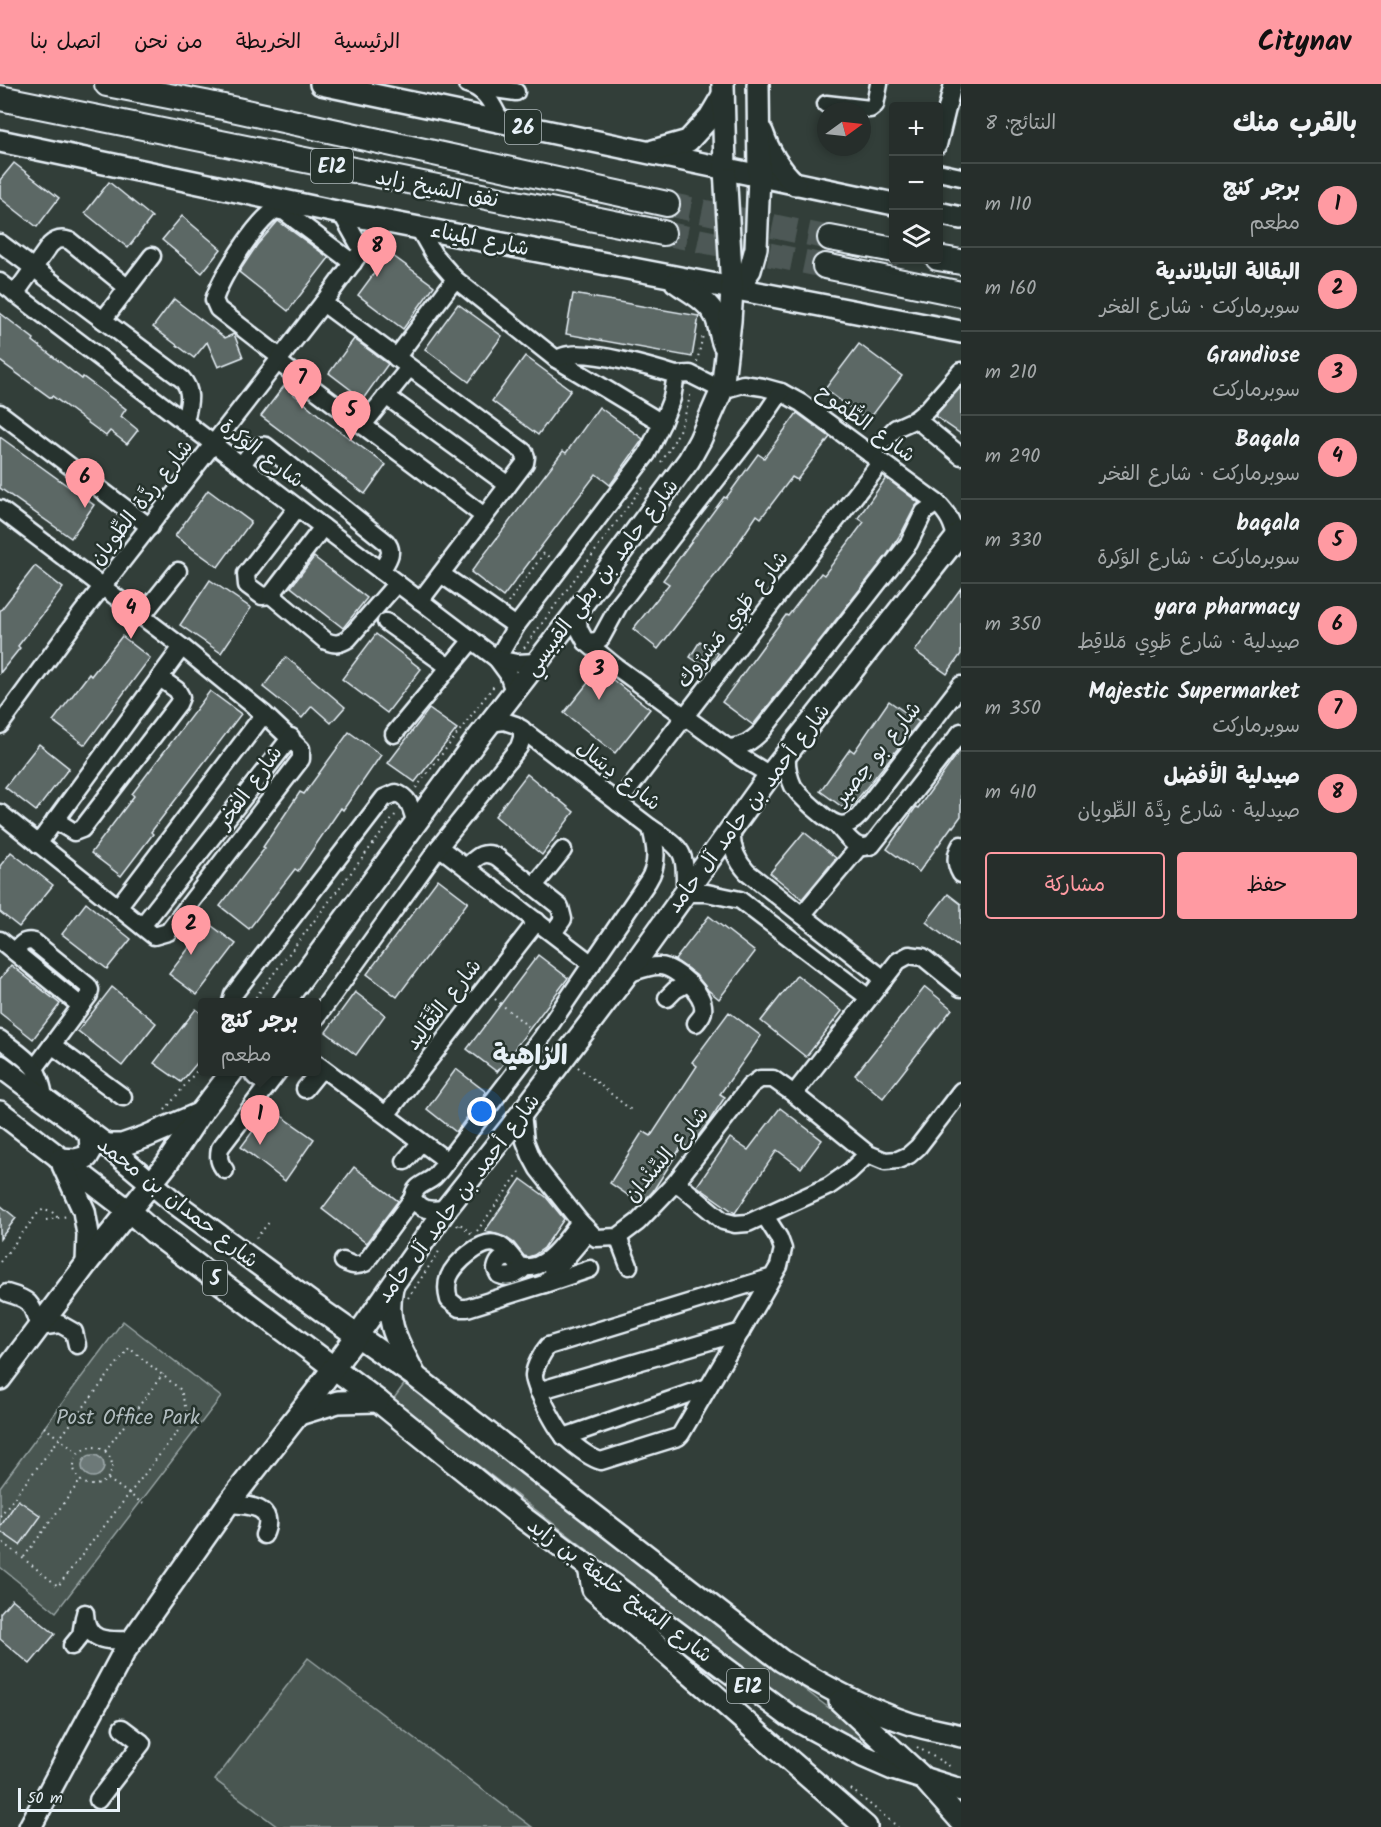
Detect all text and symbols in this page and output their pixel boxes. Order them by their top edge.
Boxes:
text: Citynav [1258,20,1351,65]
text: اتصل بنا [30,26,101,59]
text: من نحن [134,26,203,59]
text: الخريطة [236,26,301,59]
text: الرئيسية [334,26,400,59]
north arrow [817,102,871,156]
map controls [889,102,943,264]
button: + [889,102,943,156]
text: بالقرب منك [1233,103,1357,145]
text: النتائج: 8 [985,108,1056,140]
road number: 26 [505,110,541,144]
road number: E12 [311,149,353,183]
button: − [889,156,943,210]
street label: نفق الشيخ زايد [372,161,501,218]
text: برجر كنج [1223,172,1300,207]
text: 110 m [985,189,1032,221]
text: 1 [1334,189,1341,221]
text: مطعم [1249,208,1300,240]
button: layers [889,210,943,264]
street label: شارع الميناء [427,215,532,266]
pin: 8 [358,228,397,277]
text: البقالة التايلاندية [1156,256,1300,291]
text: 160 m [985,273,1036,305]
text: 2 [1332,273,1343,305]
text: سوبرماركت · شارع الفخر [1100,292,1300,324]
text: Grandiose [1207,339,1300,374]
text: 210 m [985,357,1037,389]
text: 3 [1332,357,1343,389]
pin: 7 [282,360,322,409]
text: سوبرماركت [1212,375,1300,407]
street label: شارع الطُّمُوح [808,377,922,472]
pin: 5 [332,392,370,441]
street label: شارع الوَكرة [212,411,311,497]
text: Baqala [1235,423,1300,458]
street label: شارع رِدَّة الطِّويان [82,433,202,573]
text: 290 m [985,441,1040,473]
text: 4 [1332,441,1343,473]
pin: 6 [66,458,104,508]
text: سوبرماركت · شارع الفخر [1100,459,1300,491]
street label: شارع حامد بن بطي القبيسي [517,472,689,684]
text: baqala [1237,507,1300,542]
text: 330 m [985,525,1042,557]
text: 5 [1332,525,1343,557]
text: سوبرماركت · شارع الوَكرة [1097,543,1300,575]
street label: شارع طَوِي مَشرُوك [669,544,798,696]
pin: 4 [112,590,150,639]
text: yara pharmacy [1155,591,1300,626]
text: 350 m [985,609,1041,641]
text: 6 [1332,609,1343,641]
text: صيدلية · شارع طَوِي مَلاقِط [1077,627,1300,659]
pin: 3 [580,650,618,700]
text: Majestic Supermarket [1088,675,1300,710]
text: 350 m [985,693,1041,725]
text: 7 [1333,693,1342,725]
street label: شارع بو حِصير [824,695,931,815]
street label: شارع أحمد بن حامد آل حامد [659,697,839,921]
text: سوبرماركت [1212,711,1300,743]
street label: شارع دِسَال [568,732,668,820]
street label: شارع الفخر [207,739,292,838]
text: صيدلية الأفضل [1164,760,1300,795]
text: 410 m [985,777,1036,809]
text: 8 [1332,777,1343,809]
text: صيدلية · شارع رِدَّة الطِّويان [1077,796,1300,828]
button: مشاركة [985,852,1165,919]
button: حفظ [1177,852,1357,919]
pin: 2 [172,906,210,955]
street label: شارع التَّقَالِيد [398,952,491,1058]
popup [198,998,321,1076]
text: برجر كنج [221,1004,298,1039]
district label: الزاهية [492,1035,568,1078]
text: مطعم [221,1040,271,1072]
street label: شارع أحمد بن حامد آل حامد [369,1087,549,1311]
pin: 1 [240,1096,280,1145]
your location [467,1097,496,1126]
street label: شارع السِّنْدان [617,1099,718,1211]
street label: شارع حمدان بن محمد [89,1129,265,1277]
road number: 5 [203,1261,227,1295]
park label: Post Office Park [56,1402,200,1435]
street label: شارع الشيخ خليفة بن زايد [519,1510,719,1672]
road number: E12 [727,1669,769,1703]
scale bar [18,1785,120,1812]
text: 50 m [27,1786,63,1811]

